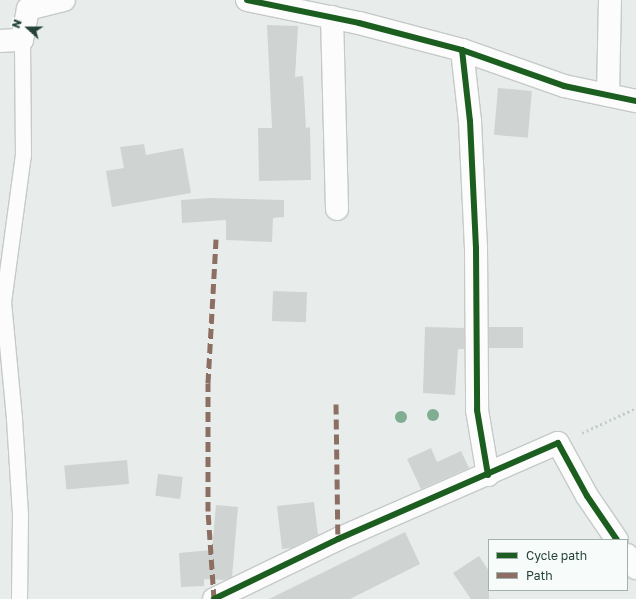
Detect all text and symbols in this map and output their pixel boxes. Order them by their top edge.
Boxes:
north arrow [8,8,48,48]
text: N [9,17,24,30]
legend [488,539,628,591]
text: Cycle path [526,548,587,563]
text: Path [526,568,553,583]

